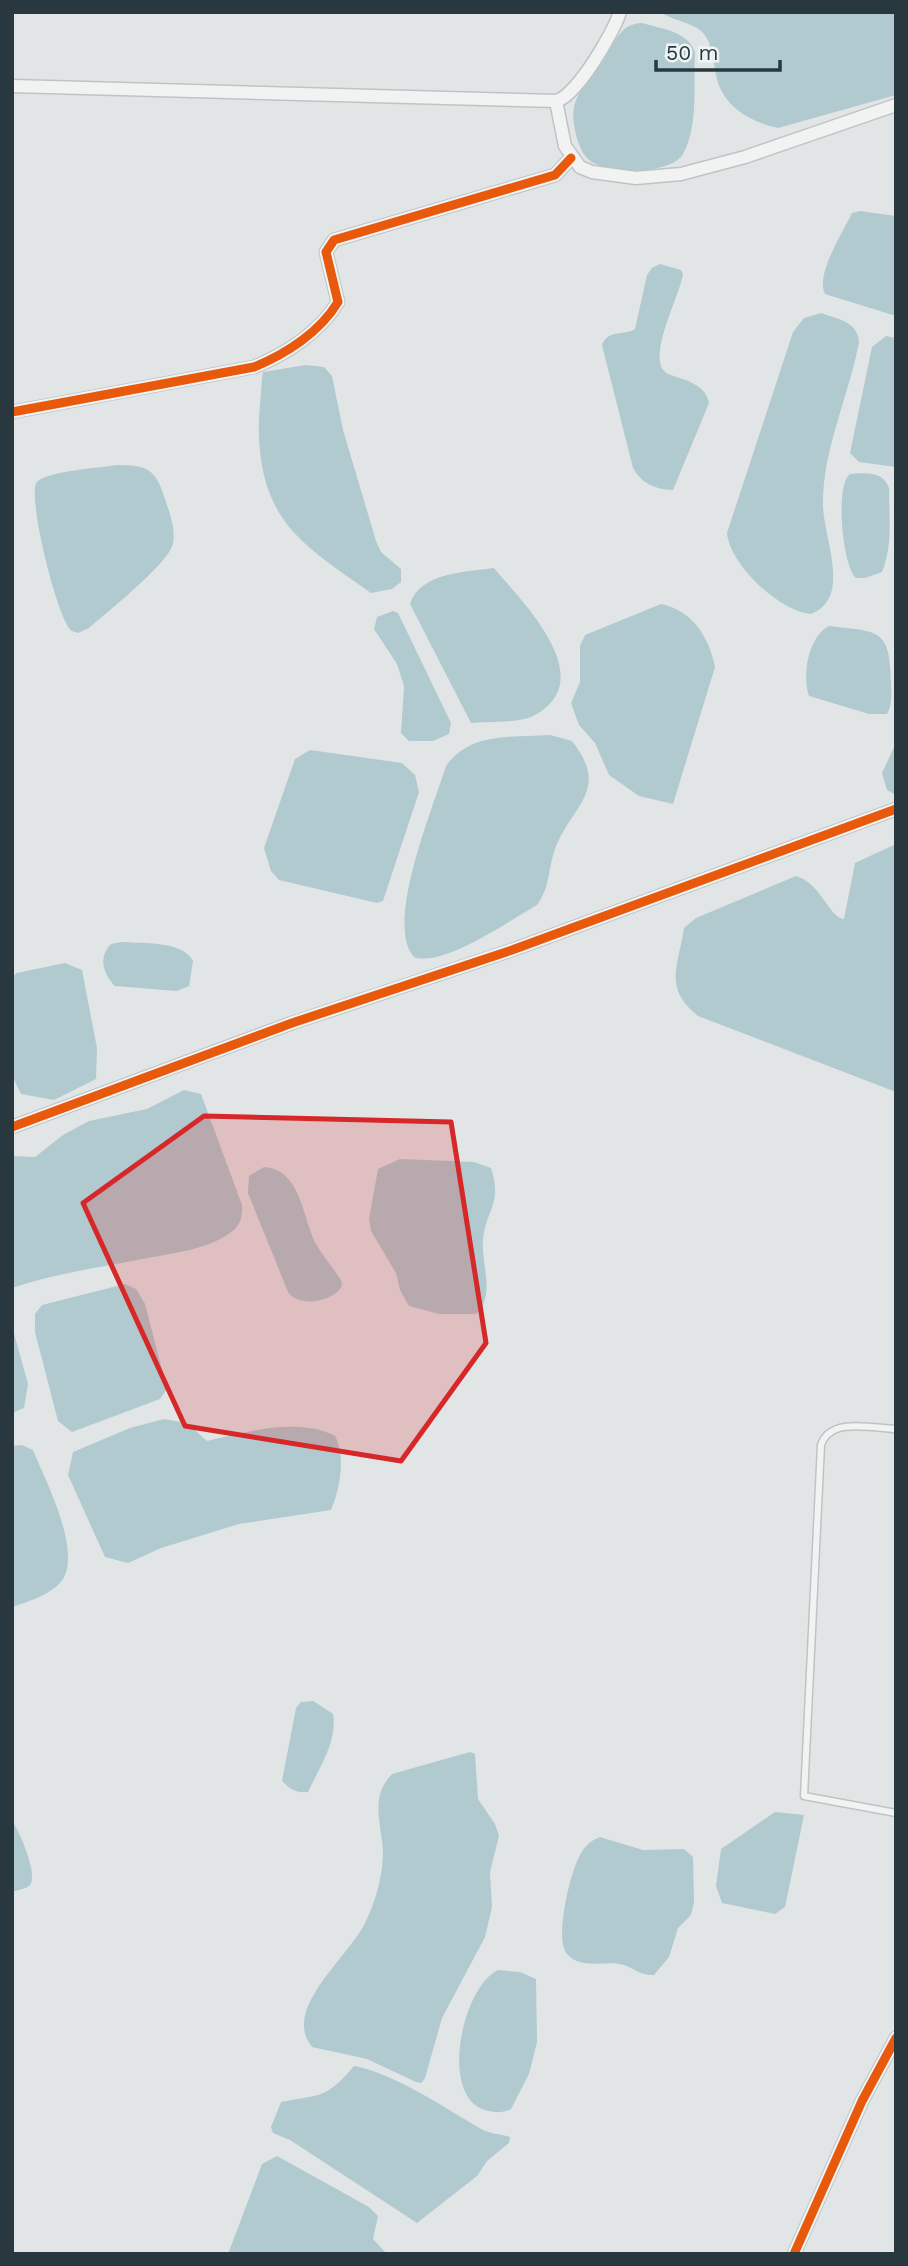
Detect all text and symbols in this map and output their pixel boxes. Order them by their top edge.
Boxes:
scale bar [656,28,780,72]
text: 50 m [666,40,718,65]

